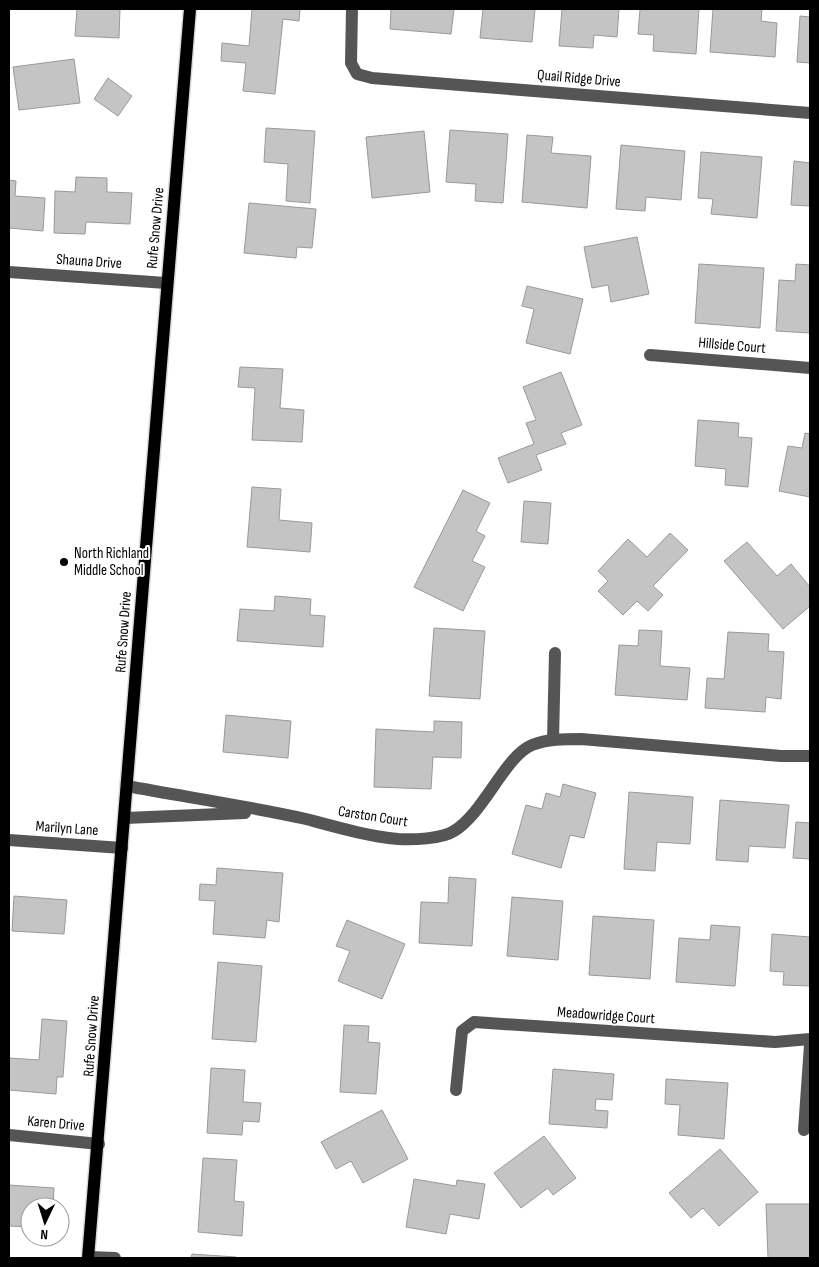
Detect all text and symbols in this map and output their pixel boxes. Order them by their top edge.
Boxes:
street label: Quail Ridge Drive [536,65,622,92]
street label: Rufe Snow Drive [142,187,169,270]
street label: Shauna Drive [56,250,122,273]
street label: Hillside Court [697,333,767,358]
place label: North Richland Middle School [74,544,149,580]
marker: North Richland Middle School [58,556,70,568]
street label: Rufe Snow Drive [111,591,136,673]
street label: Carston Court [337,802,410,831]
street label: Marilyn Lane [35,817,99,840]
street label: Rufe Snow Drive [79,995,104,1077]
street label: Meadowridge Court [556,1003,656,1028]
street label: Karen Drive [26,1112,85,1135]
north arrow [20,1197,70,1247]
text: N [40,1226,48,1243]

